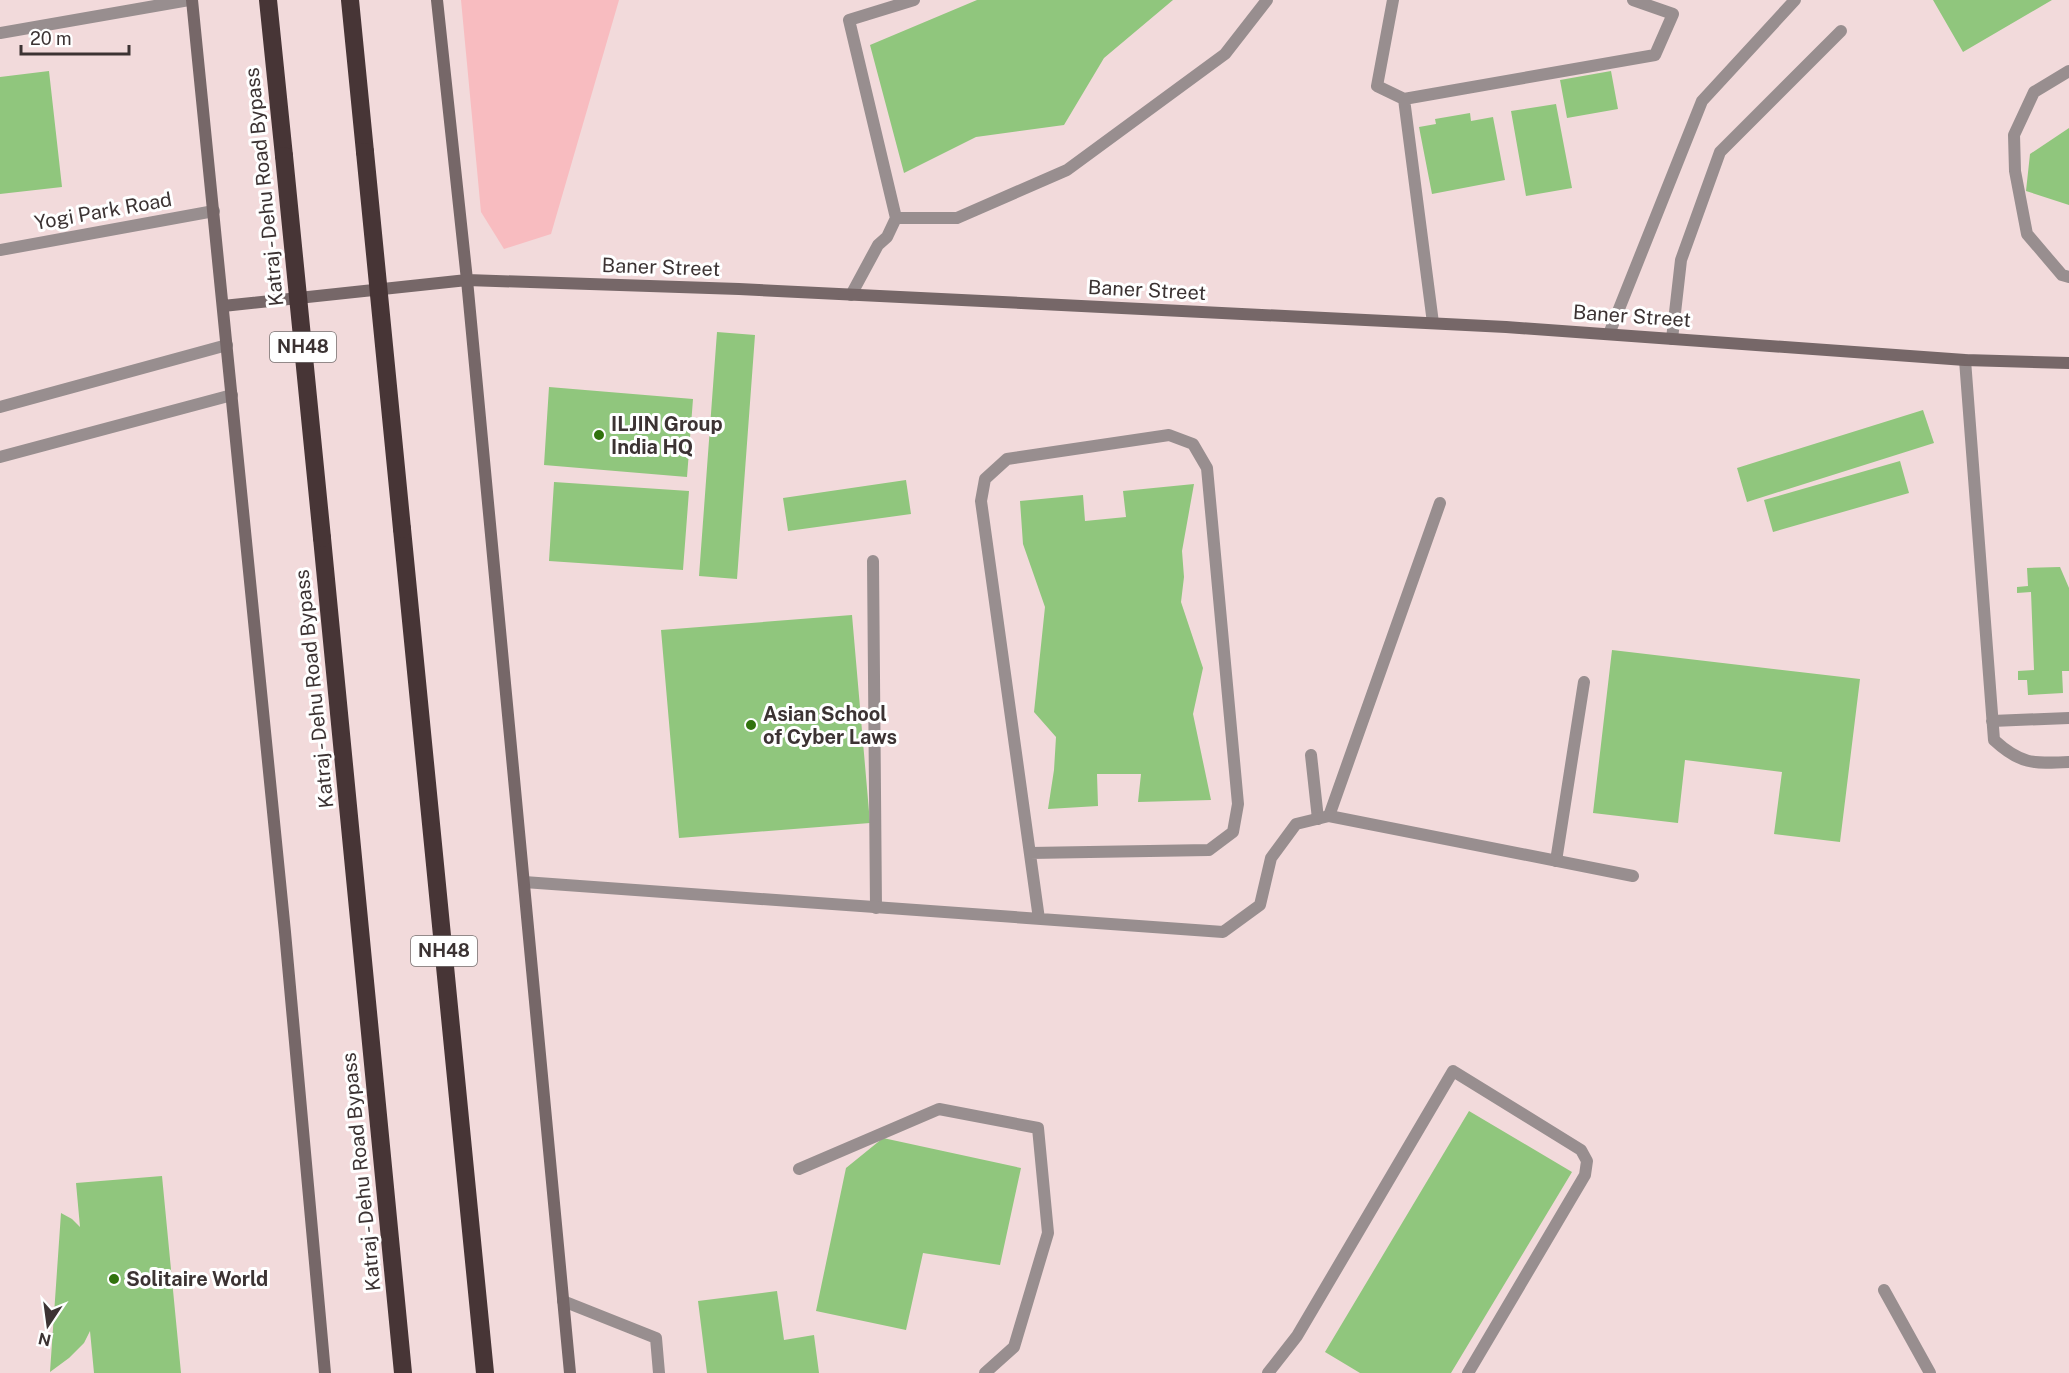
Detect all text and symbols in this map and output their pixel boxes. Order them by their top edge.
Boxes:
scale bar [21,18,129,56]
text: 20 m [30,28,72,49]
street label: Katraj - Dehu Road Bypass [240,66,288,308]
street label: Yogi Park Road [32,187,174,235]
street label: Baner Street [601,253,721,281]
street label: Baner Street [1087,275,1207,305]
street label: Baner Street [1572,300,1692,332]
road number: NH48 [270,332,336,362]
place label: ILJIN Group India HQ [611,412,723,459]
marker: ILJIN Group India HQ [592,428,606,442]
street label: Katraj - Dehu Road Bypass [290,568,338,810]
place label: Asian School of Cyber Laws [763,702,897,749]
marker: Asian School of Cyber Laws [744,718,758,732]
road number: NH48 [411,936,477,966]
street label: Katraj - Dehu Road Bypass [337,1051,385,1293]
place label: Solitaire World [126,1267,268,1291]
marker: Solitaire World [107,1272,121,1286]
north arrow [18,1295,78,1355]
text: N [37,1328,53,1350]

